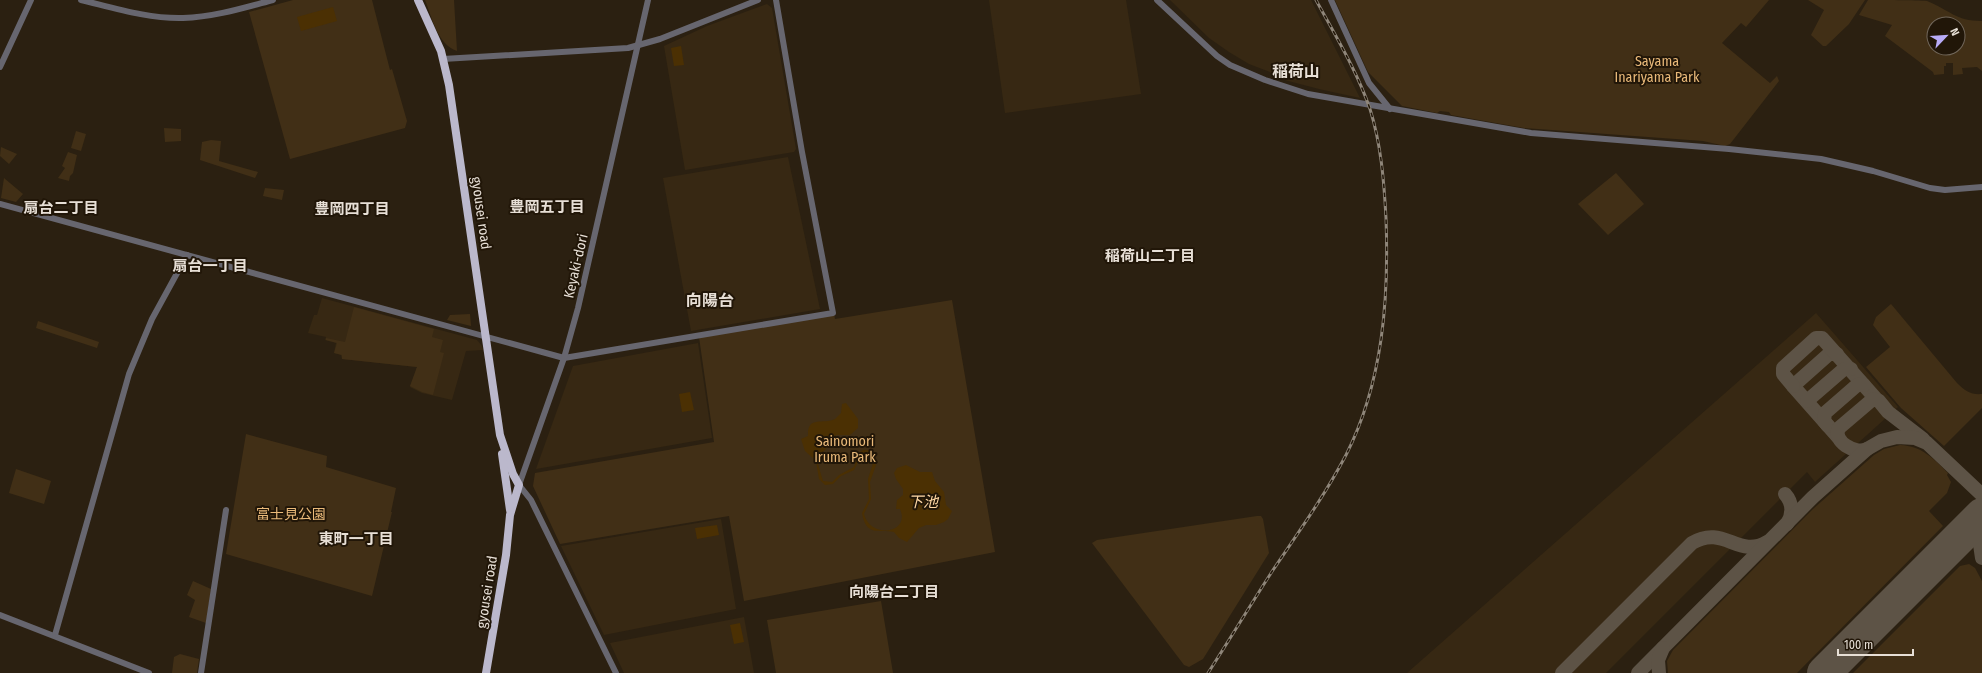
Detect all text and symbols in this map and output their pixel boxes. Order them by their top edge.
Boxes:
north arrow [1926,16,1966,56]
text: N [1947,26,1962,38]
park label: Sayama Inariyama Park [1614,53,1700,86]
district label: 稲荷山 [1272,62,1320,81]
street label: gyousei road [467,176,495,250]
district label: 豊岡五丁目 [509,198,585,216]
district label: 扇台二丁目 [23,199,99,217]
district label: 豊岡四丁目 [314,200,390,218]
street label: Keyaki-dori [560,232,592,300]
district label: 稲荷山二丁目 [1105,247,1195,265]
district label: 扇台一丁目 [172,257,248,275]
district label: 向陽台 [686,291,734,310]
park label: Sainomori Iruma Park [814,433,876,466]
water label: 下池 [908,493,940,511]
park label: 富士見公園 [256,506,326,523]
district label: 東町一丁目 [318,530,394,548]
street label: gyousei road [473,554,501,630]
district label: 向陽台二丁目 [849,583,939,601]
scale bar [1838,631,1913,657]
text: 100 m [1844,638,1873,652]

